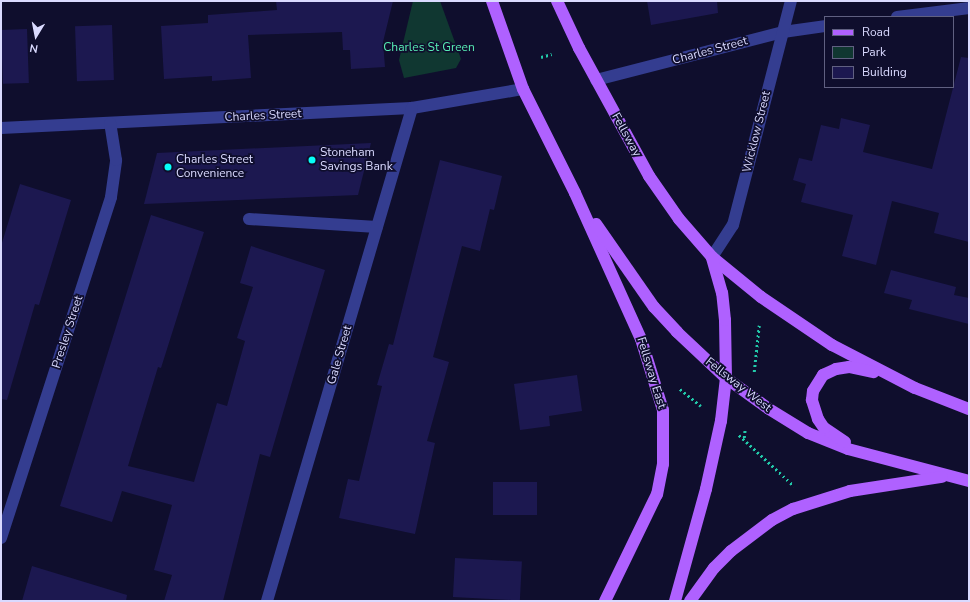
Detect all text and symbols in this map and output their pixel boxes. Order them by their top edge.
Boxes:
north arrow [16,16,56,56]
legend [824,16,954,88]
text: Road [862,24,890,40]
street label: Charles Street [671,34,749,68]
text: N [28,40,39,56]
park label: Charles St Green [383,41,475,55]
text: Park [862,44,886,60]
text: Building [862,64,907,80]
street label: Wicklow Street [740,90,774,174]
street label: Charles Street [224,107,302,125]
street label: Fellsway [608,111,644,159]
place label: Stoneham Savings Bank [320,146,393,174]
place label: Charles Street Convenience [176,153,253,181]
marker: Stoneham Savings Bank [307,155,317,165]
marker: Charles Street Convenience [163,162,173,172]
street label: Presley Street [49,294,87,370]
street label: Gale Street [325,324,355,386]
street label: Fellsway East [633,335,669,411]
street label: Fellsway West [702,355,774,415]

